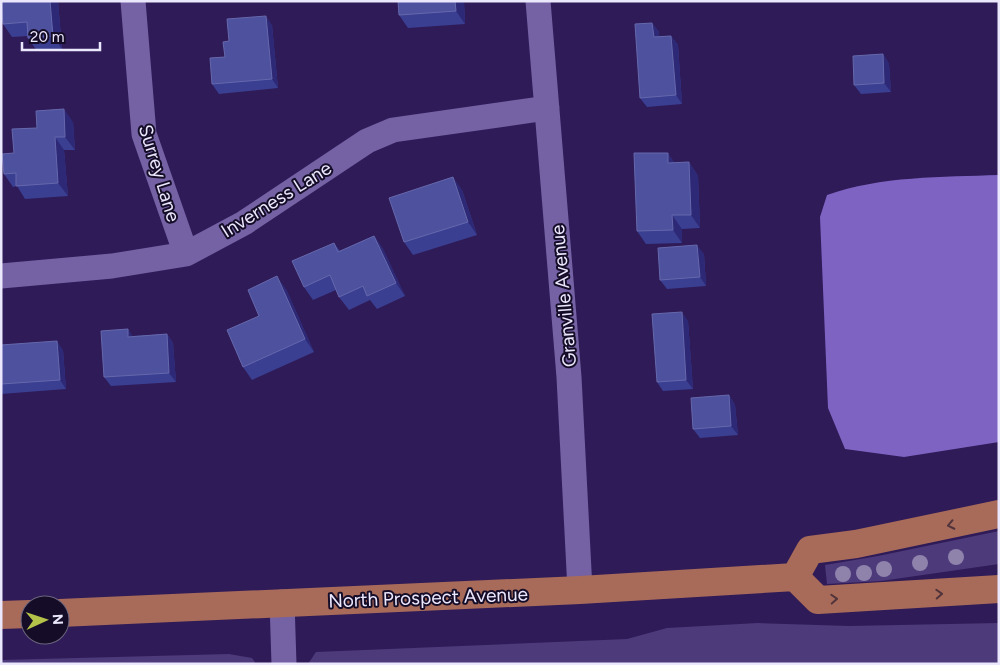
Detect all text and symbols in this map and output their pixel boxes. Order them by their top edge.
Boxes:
scale bar [22,20,100,52]
text: 20 m [30,28,64,46]
street label: Surrey Lane [134,122,185,225]
street label: Inverness Lane [217,156,336,243]
street label: Granville Avenue [546,224,581,368]
one-way arrow [947,519,956,529]
street label: North Prospect Avenue [328,583,528,612]
one-way arrow [936,588,944,599]
one-way arrow [830,594,838,605]
north arrow [20,595,70,645]
text: N [49,613,66,625]

